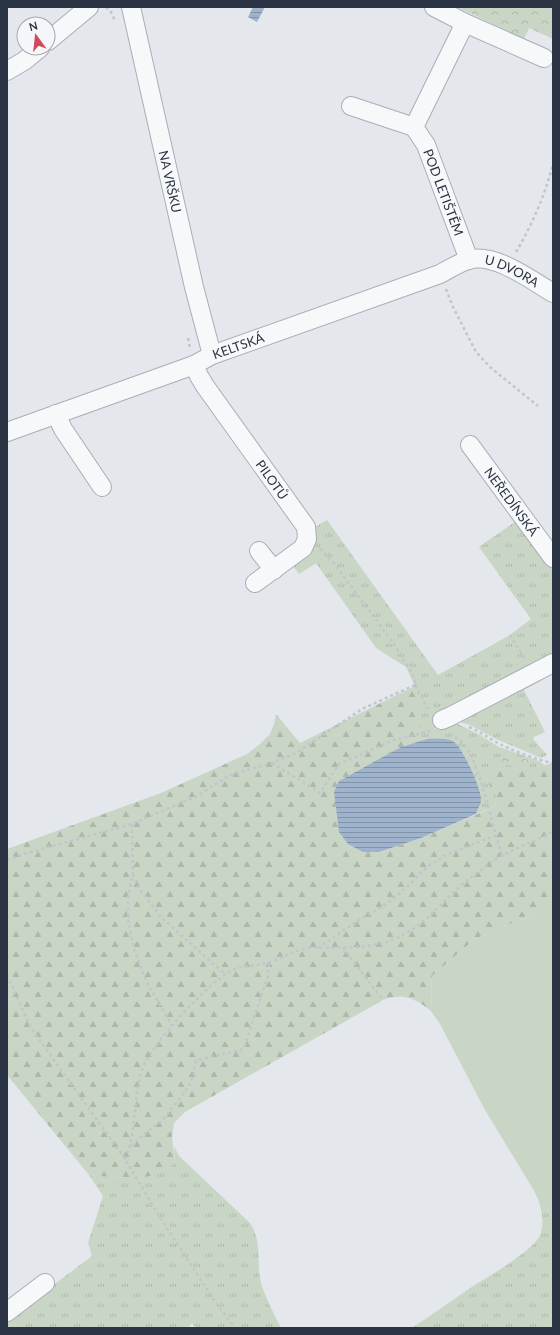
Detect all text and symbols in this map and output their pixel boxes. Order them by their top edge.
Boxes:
north arrow [16,16,56,56]
text: N [28,18,39,33]
street label: POD LETIŠTĚM [420,147,467,238]
street label: NA VRŠKU [156,149,185,214]
street label: U DVORA [483,251,542,290]
street label: KELTSKÁ [210,329,266,362]
street label: PILOTŮ [253,457,292,503]
street label: NEŘEDÍNSKÁ [481,464,542,539]

